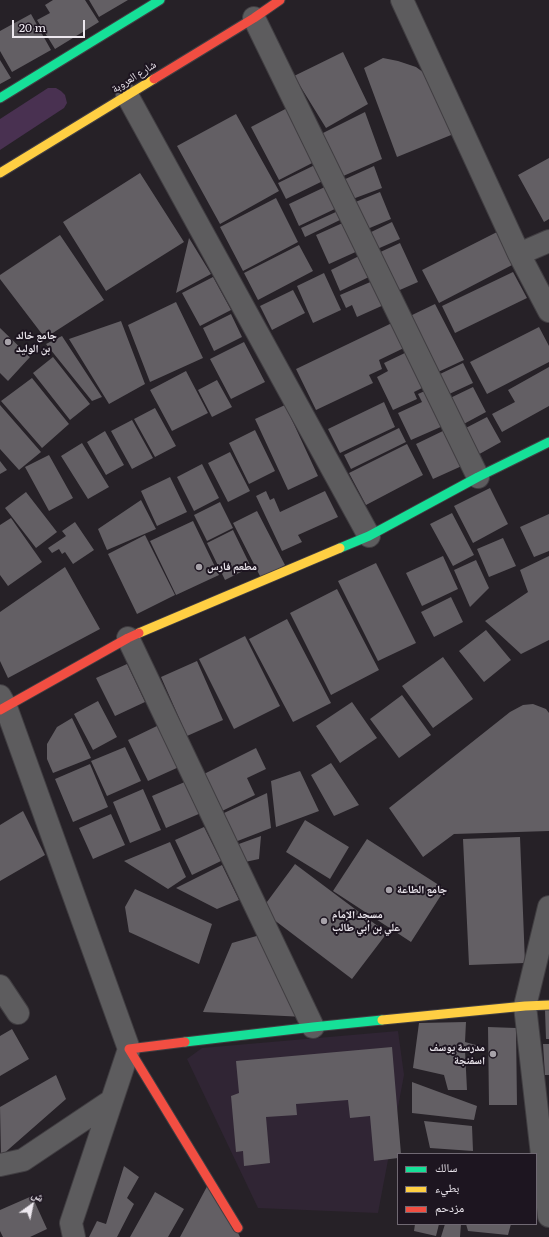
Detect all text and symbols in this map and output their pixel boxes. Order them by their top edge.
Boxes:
scale bar [14,12,87,38]
text: 20 m [19,18,46,36]
street label: شارع العروبة [109,58,159,96]
place label: جامع خالد بن الوليد [16,329,57,355]
marker: جامع خالد بن الوليد [3,337,13,347]
place label: مطعم فارس [207,560,257,574]
marker: مطعم فارس [194,562,204,572]
place label: جامع الطاعة [397,883,447,897]
marker: جامع الطاعة [384,885,394,895]
place label: مسجد الإمام علي بن أبي طالب [332,908,400,934]
marker: مسجد الإمام علي بن أبي طالب [319,916,329,926]
place label: مدرسة يوسف اسفنجة [429,1041,485,1067]
marker: مدرسة يوسف اسفنجة [488,1049,498,1059]
legend [397,1153,537,1225]
text: سالك [435,1158,457,1176]
text: بطيء [435,1178,459,1196]
north arrow [12,1185,52,1225]
text: ش [29,1185,48,1205]
text: مزدحم [435,1198,464,1216]

